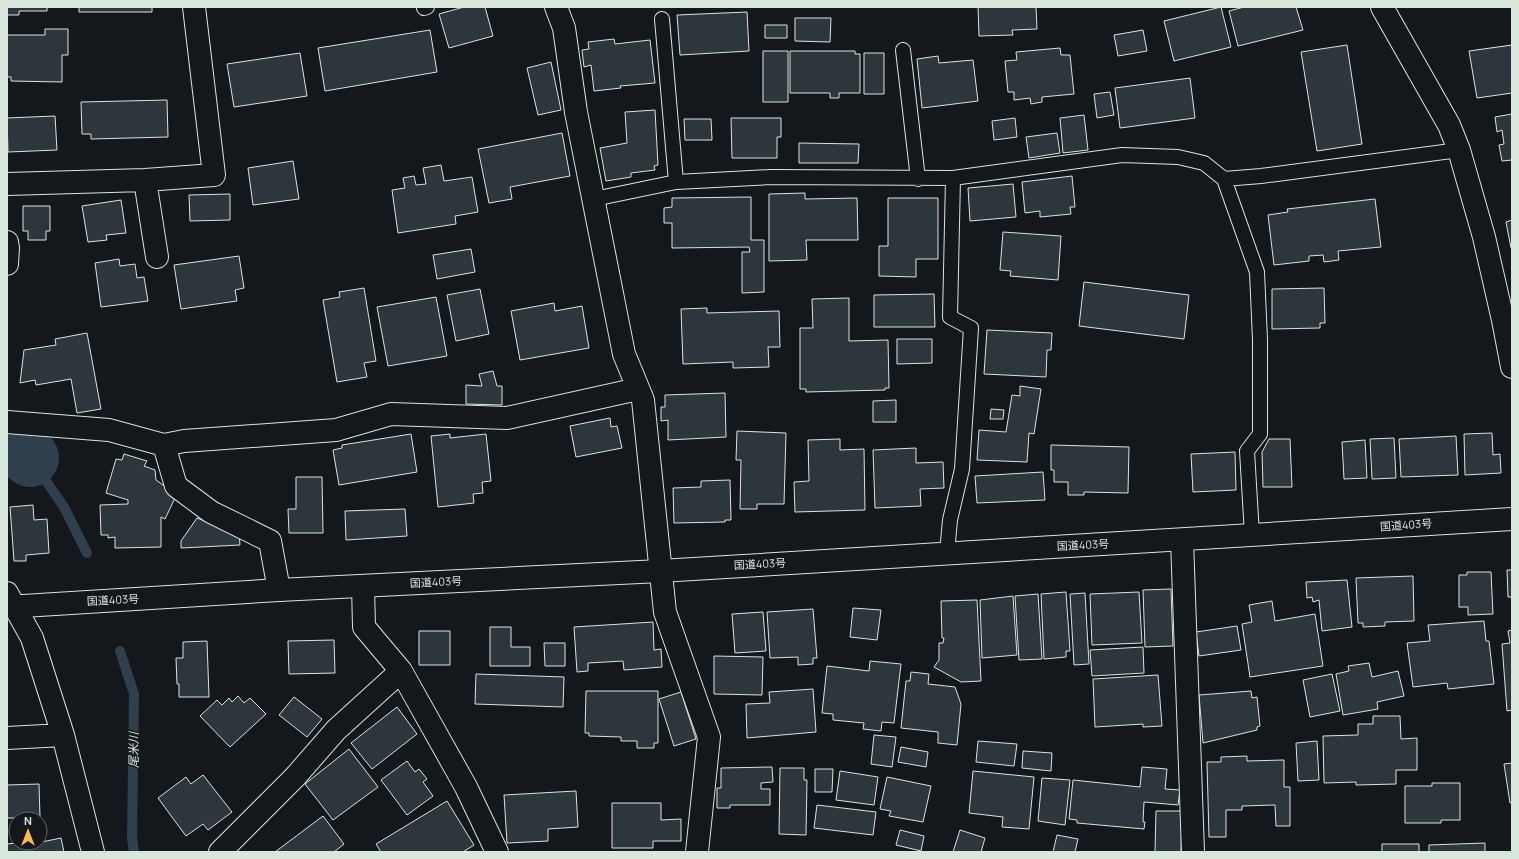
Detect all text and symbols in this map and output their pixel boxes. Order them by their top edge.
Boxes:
street label: 国道403号 [1379,515,1433,534]
street label: 国道403号 [1056,536,1109,553]
street label: 国道403号 [733,555,786,572]
street label: 国道403号 [409,573,462,590]
street label: 国道403号 [86,591,139,608]
water label: 尾米川 [125,730,142,768]
north arrow [8,811,48,851]
text: N [24,813,32,828]

